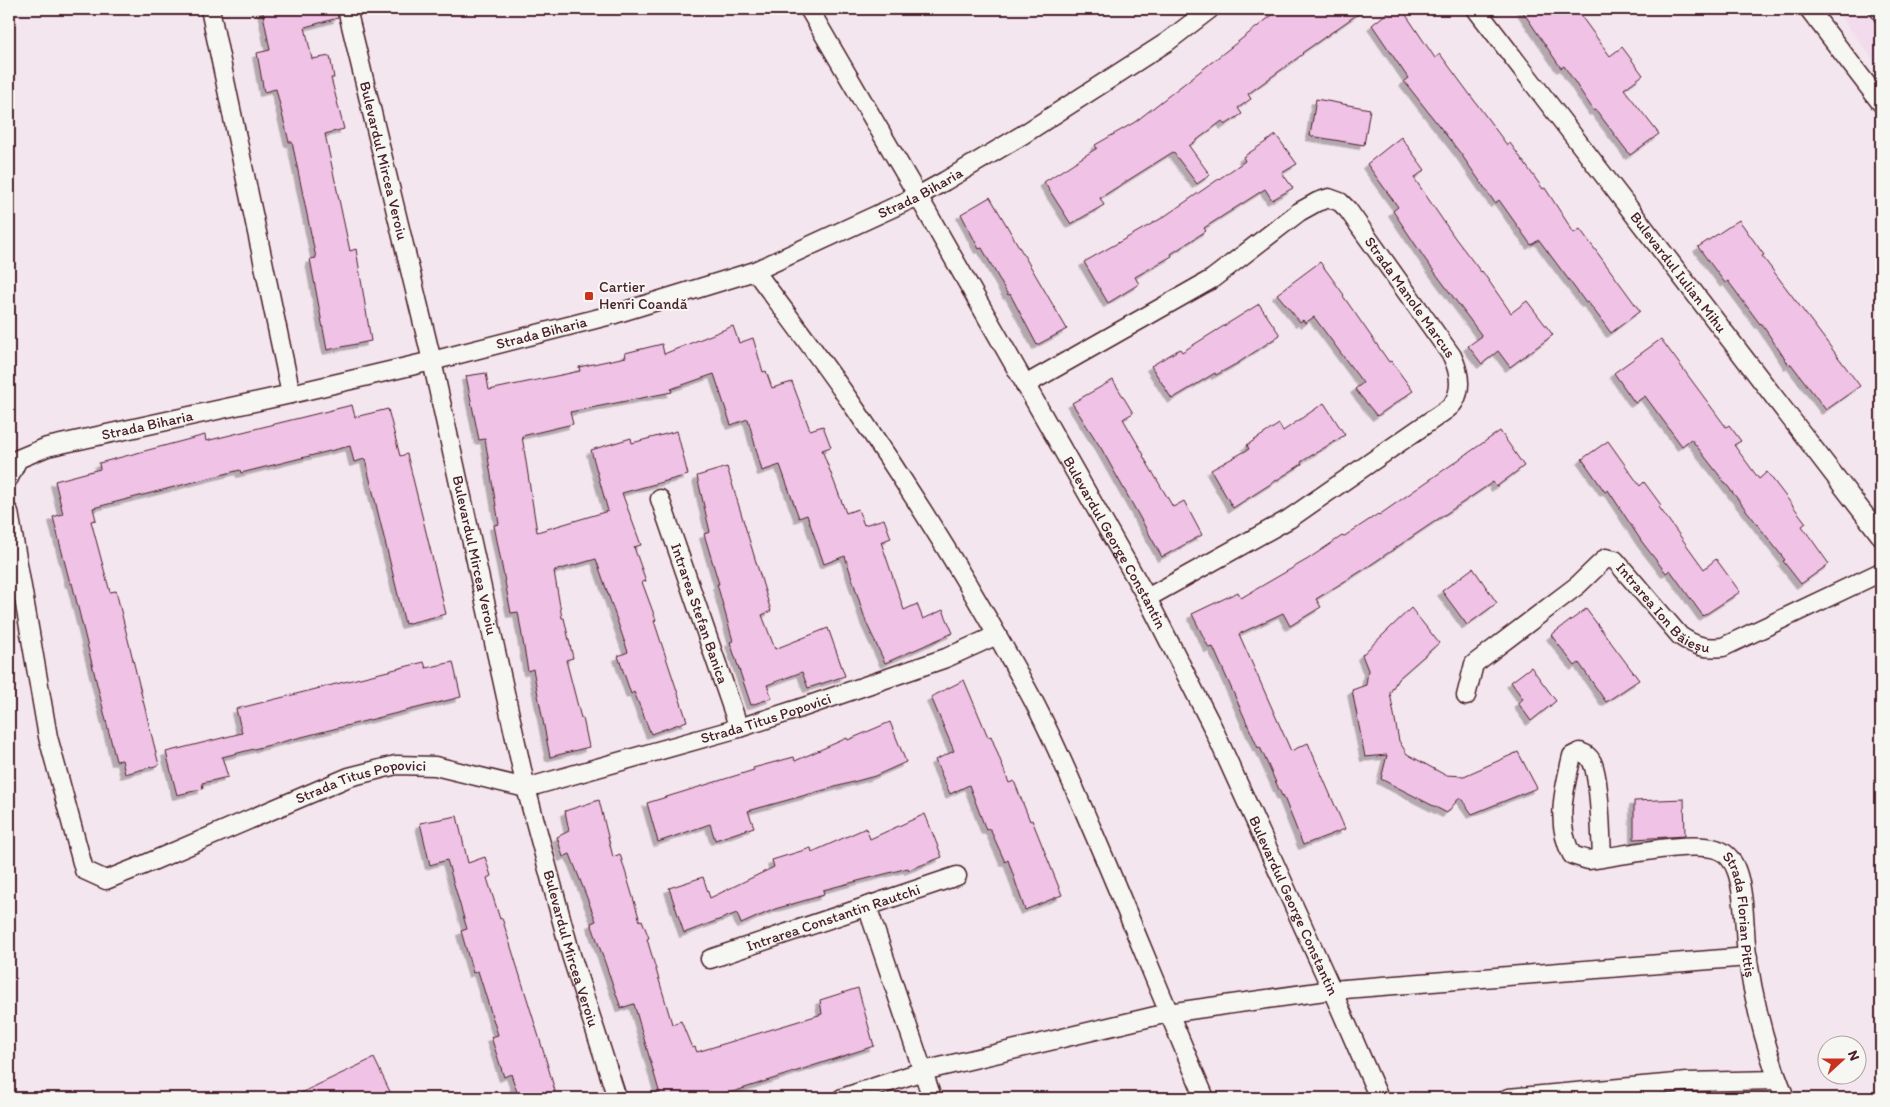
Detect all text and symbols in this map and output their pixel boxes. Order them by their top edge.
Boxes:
street label: Bulevardul Mircea Veroiu [356,79,411,242]
street label: Strada Biharia [875,163,966,222]
street label: Bulevardul Iulian Mihu [1626,208,1731,337]
street label: Strada Manole Marcus [1361,233,1460,361]
place label: Cartier Henri Coandă [599,278,688,313]
marker: Cartier Henri Coandă [583,290,595,302]
street label: Strada Biharia [494,313,589,353]
street label: Strada Biharia [100,406,195,444]
street label: Bulevardul George Constantin [1059,453,1170,632]
street label: Bulevardul Mircea Veroiu [448,474,501,637]
street label: Intrarea Stefan Banica [667,541,732,687]
street label: Intrarea Ion Băieșu [1612,559,1711,657]
street label: Strada Titus Popovici [698,689,833,747]
street label: Strada Titus Popovici [293,756,426,808]
street label: Bulevardul George Constantin [1245,813,1342,999]
street label: Strada Florian Pittiș [1719,847,1760,979]
street label: Bulevardul Mircea Veroiu [539,868,603,1029]
street label: Intrarea Constantin Rautchi [744,880,922,955]
north arrow [1818,1034,1868,1084]
text: N [1844,1048,1863,1063]

